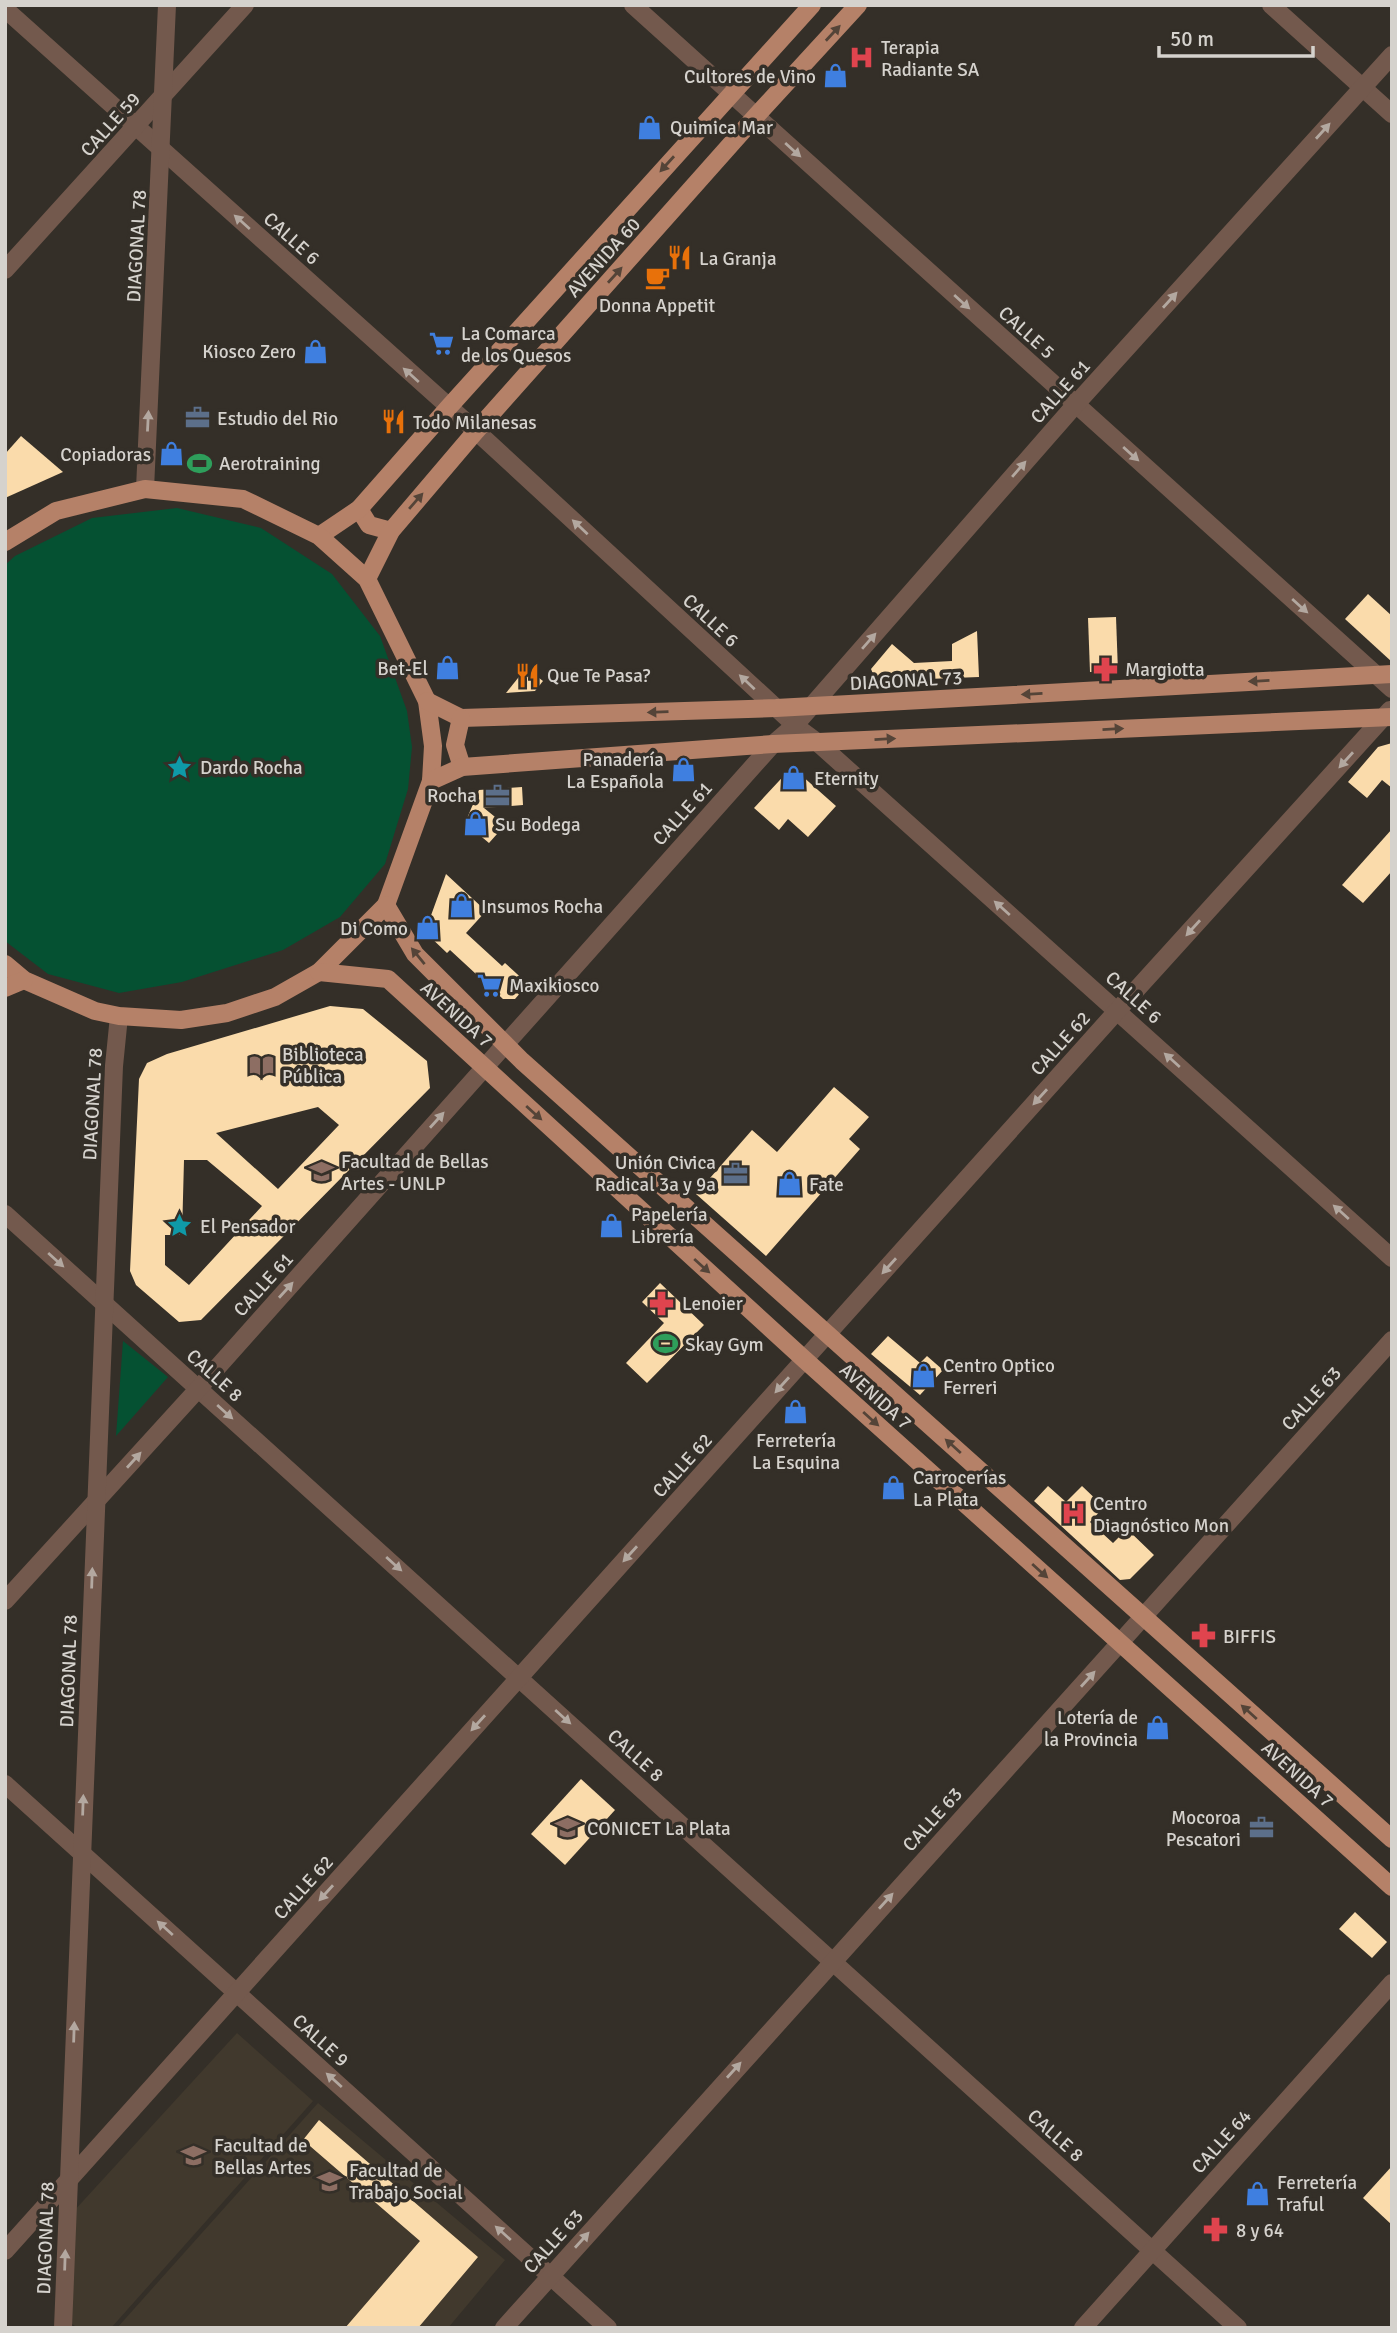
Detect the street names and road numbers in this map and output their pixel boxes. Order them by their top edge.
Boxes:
street label: CALLE 59 [76,88,146,162]
street label: DIAGONAL 78 [122,189,152,303]
street label: CALLE 6 [258,207,325,270]
street label: AVENIDA 60 [562,213,646,303]
street label: CALLE 5 [993,301,1060,364]
street label: CALLE 61 [1026,355,1096,429]
street label: CALLE 6 [677,589,743,653]
street label: DIAGONAL 73 [849,666,963,696]
street label: CALLE 61 [648,777,718,851]
street label: CALLE 6 [1100,966,1167,1029]
street label: AVENIDA 7 [415,976,497,1053]
street label: CALLE 62 [1026,1007,1096,1081]
street label: DIAGONAL 78 [78,1047,108,1161]
street label: CALLE 61 [229,1248,299,1322]
street label: CALLE 8 [181,1344,248,1407]
street label: AVENIDA 7 [834,1358,916,1435]
street label: CALLE 63 [1277,1362,1347,1436]
street label: CALLE 62 [648,1429,718,1503]
street label: DIAGONAL 78 [55,1614,83,1728]
street label: CALLE 8 [602,1724,669,1787]
street label: AVENIDA 7 [1256,1736,1338,1813]
street label: CALLE 63 [898,1783,968,1857]
street label: CALLE 62 [269,1851,339,1925]
street label: CALLE 9 [287,2009,354,2072]
street label: CALLE 8 [1022,2104,1089,2167]
street label: CALLE 64 [1187,2105,1257,2179]
street label: DIAGONAL 78 [32,2181,60,2295]
street label: CALLE 63 [519,2205,589,2279]

